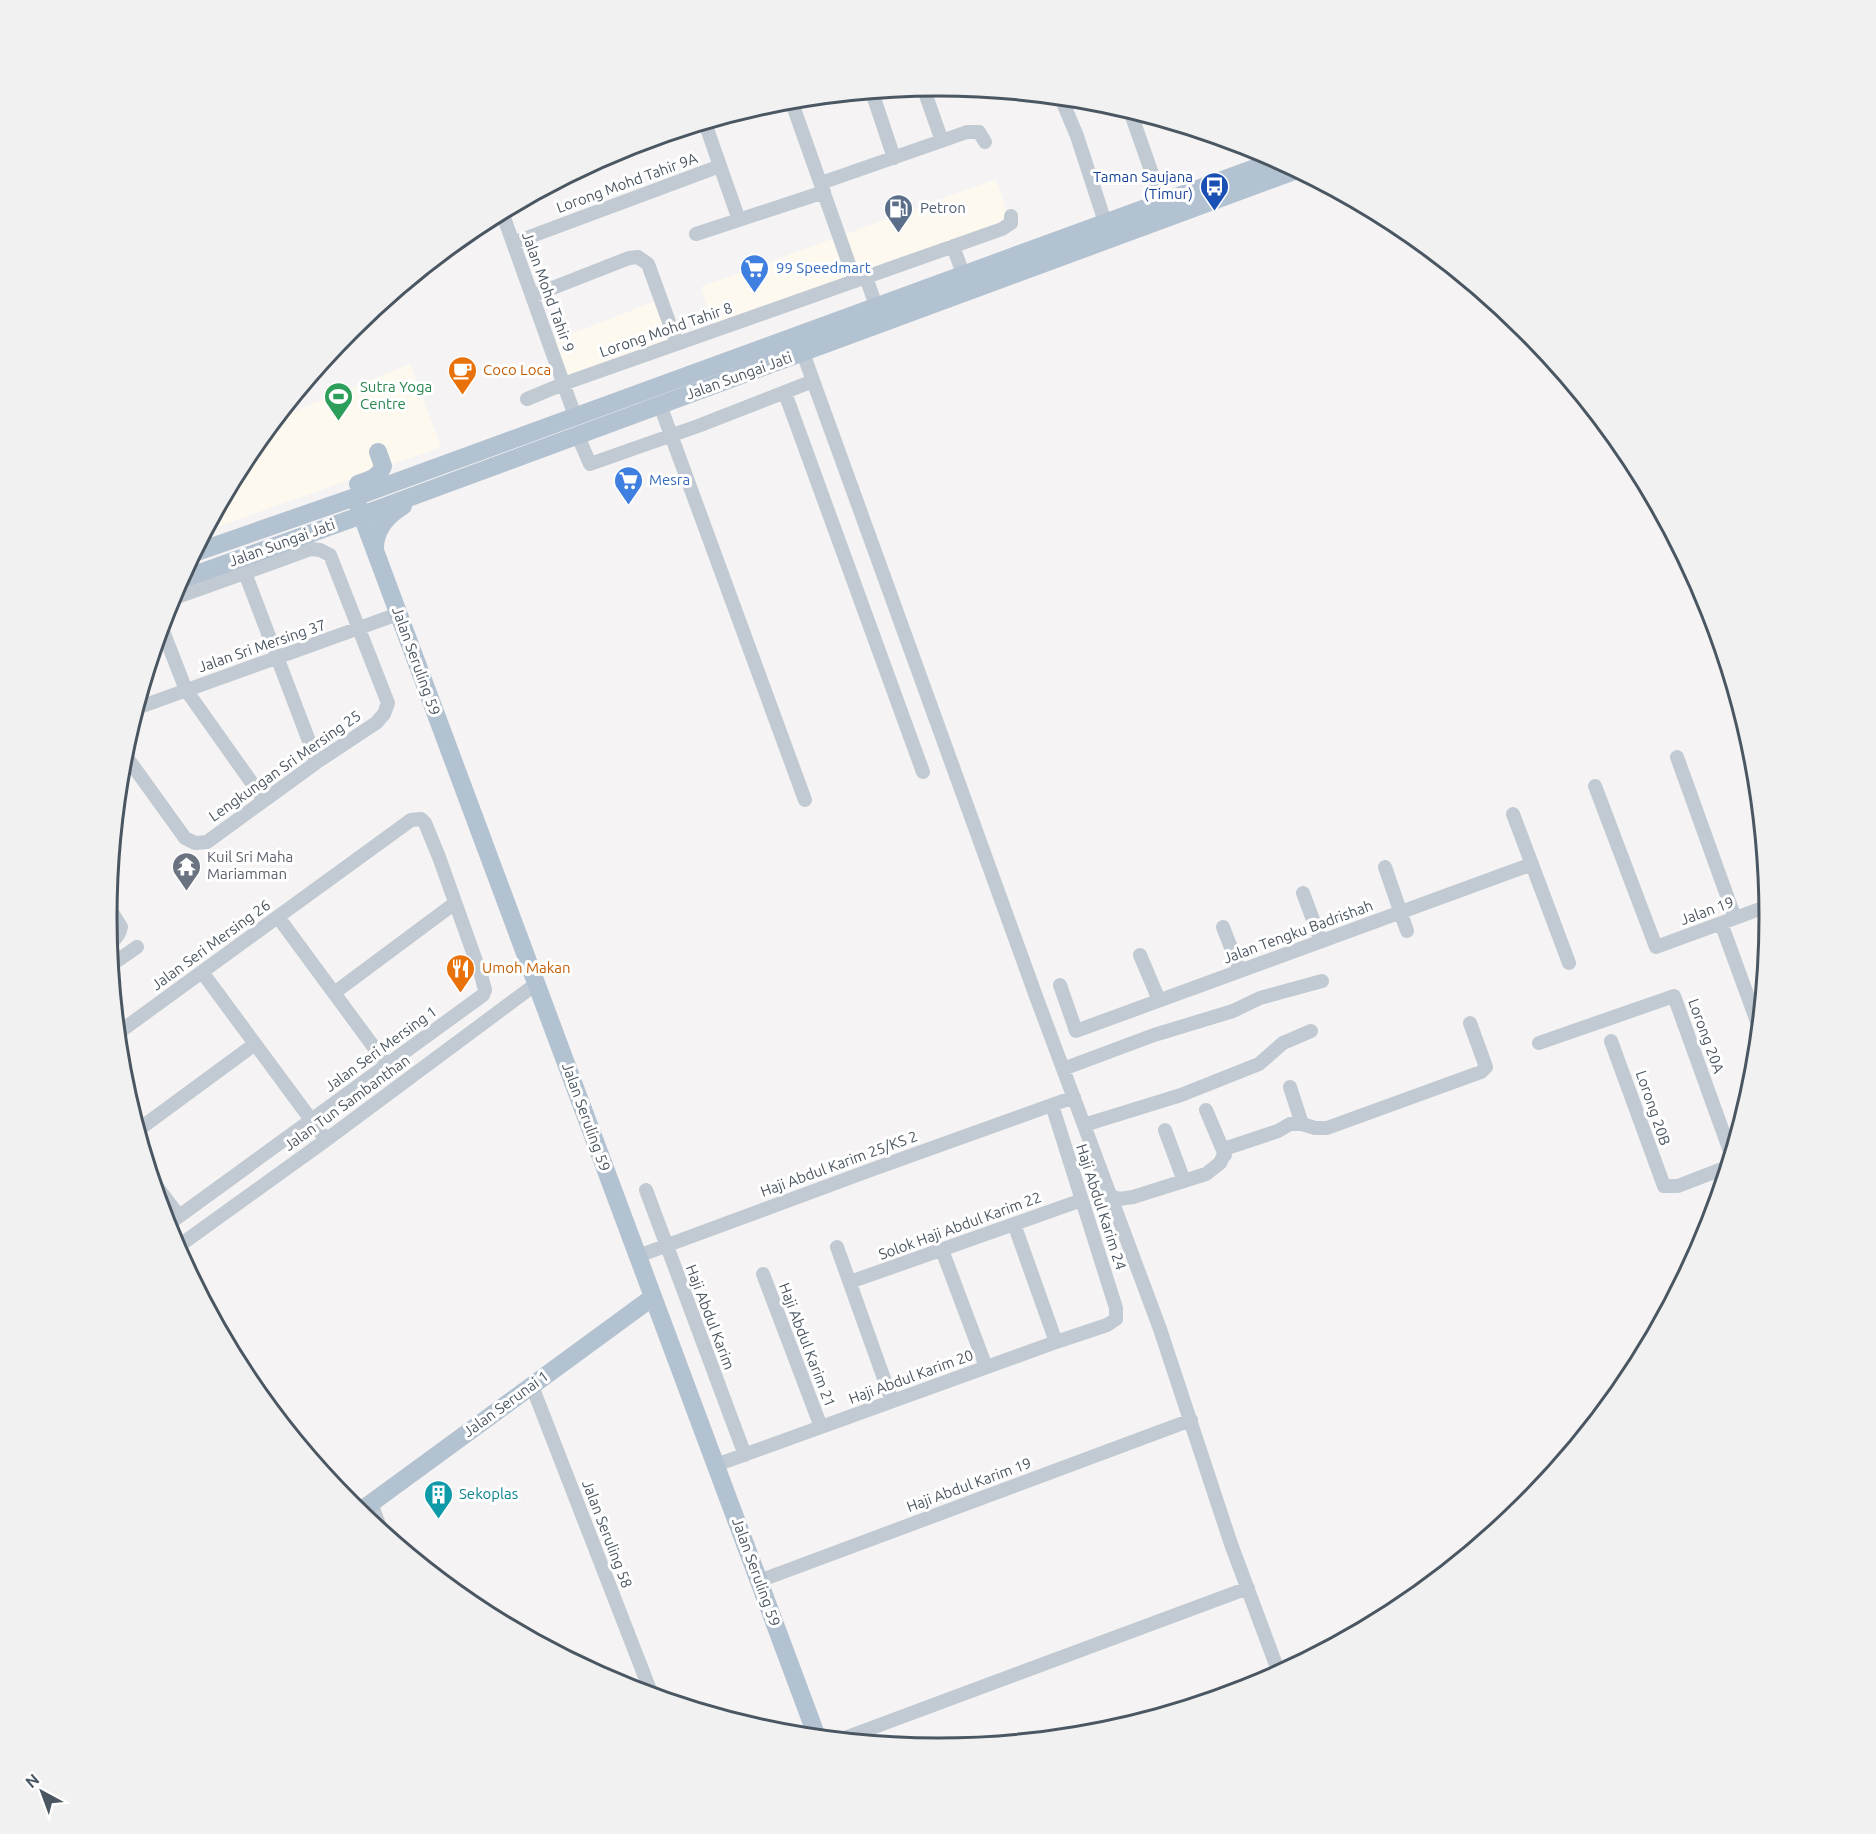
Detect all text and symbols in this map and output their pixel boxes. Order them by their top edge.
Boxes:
street label: Lorong Mohd Tahir 9A [554,149,700,216]
place label: Taman Saujana (Timur) [1093,168,1193,202]
bus stop icon: Taman Saujana (Timur) [1198,170,1230,212]
fuel station icon: Petron [883,192,915,234]
place label: Petron [920,199,966,216]
street label: Jalan Mohd Tahir 9 [519,229,578,354]
supermarket icon: 99 Speedmart [739,252,771,294]
place label: 99 Speedmart [776,259,871,276]
street label: Lorong Mohd Tahir 8 [597,299,734,360]
street label: Jalan Sungai Jati [683,348,794,403]
cafe icon: Coco Loca [446,354,478,396]
place label: Coco Loca [483,361,551,378]
place label: Sutra Yoga Centre [360,378,432,412]
sports icon: Sutra Yoga Centre [323,380,355,422]
supermarket icon: Mesra [612,464,644,506]
place label: Mesra [649,471,690,488]
street label: Jalan Sungai Jati [226,515,337,570]
street label: Jalan Seruling 59 [389,604,444,717]
street label: Jalan Sri Mersing 37 [196,616,328,675]
street label: Lengkungan Sri Mersing 25 [206,707,364,825]
place label: Kuil Sri Maha Mariamman [207,848,293,882]
temple icon: Kuil Sri Maha Mariamman [170,850,202,892]
street label: Jalan 19 [1678,893,1736,928]
street label: Jalan Seri Mersing 26 [148,896,273,993]
street label: Jalan Tengku Badrishah [1221,897,1375,967]
restaurant icon: Umoh Makan [445,952,477,994]
place label: Umoh Makan [482,959,571,976]
street label: Lorong 20A [1685,996,1728,1076]
street label: Jalan Seri Mersing 1 [322,1002,440,1095]
street label: Jalan Tun Sambanthan [280,1051,413,1154]
street label: Jalan Seruling 59 [559,1060,614,1173]
street label: Lorong 20B [1633,1068,1674,1147]
street label: Haji Abdul Karim 25/KS 2 [758,1127,920,1200]
street label: Haji Abdul Karim 24 [1073,1142,1130,1272]
street label: Solok Haji Abdul Karim 22 [876,1188,1044,1263]
street label: Haji Abdul Karim [683,1262,738,1372]
street label: Haji Abdul Karim 21 [776,1280,839,1409]
street label: Haji Abdul Karim 20 [846,1346,976,1407]
street label: Jalan Serunai 1 [460,1367,552,1440]
street label: Haji Abdul Karim 19 [904,1454,1034,1515]
street label: Jalan Seruling 58 [579,1477,636,1590]
building icon: Sekoplas [422,1478,454,1520]
place label: Sekoplas [459,1485,518,1502]
street label: Jalan Seruling 59 [729,1515,784,1628]
north arrow [12,1762,72,1822]
text: N [22,1770,43,1791]

